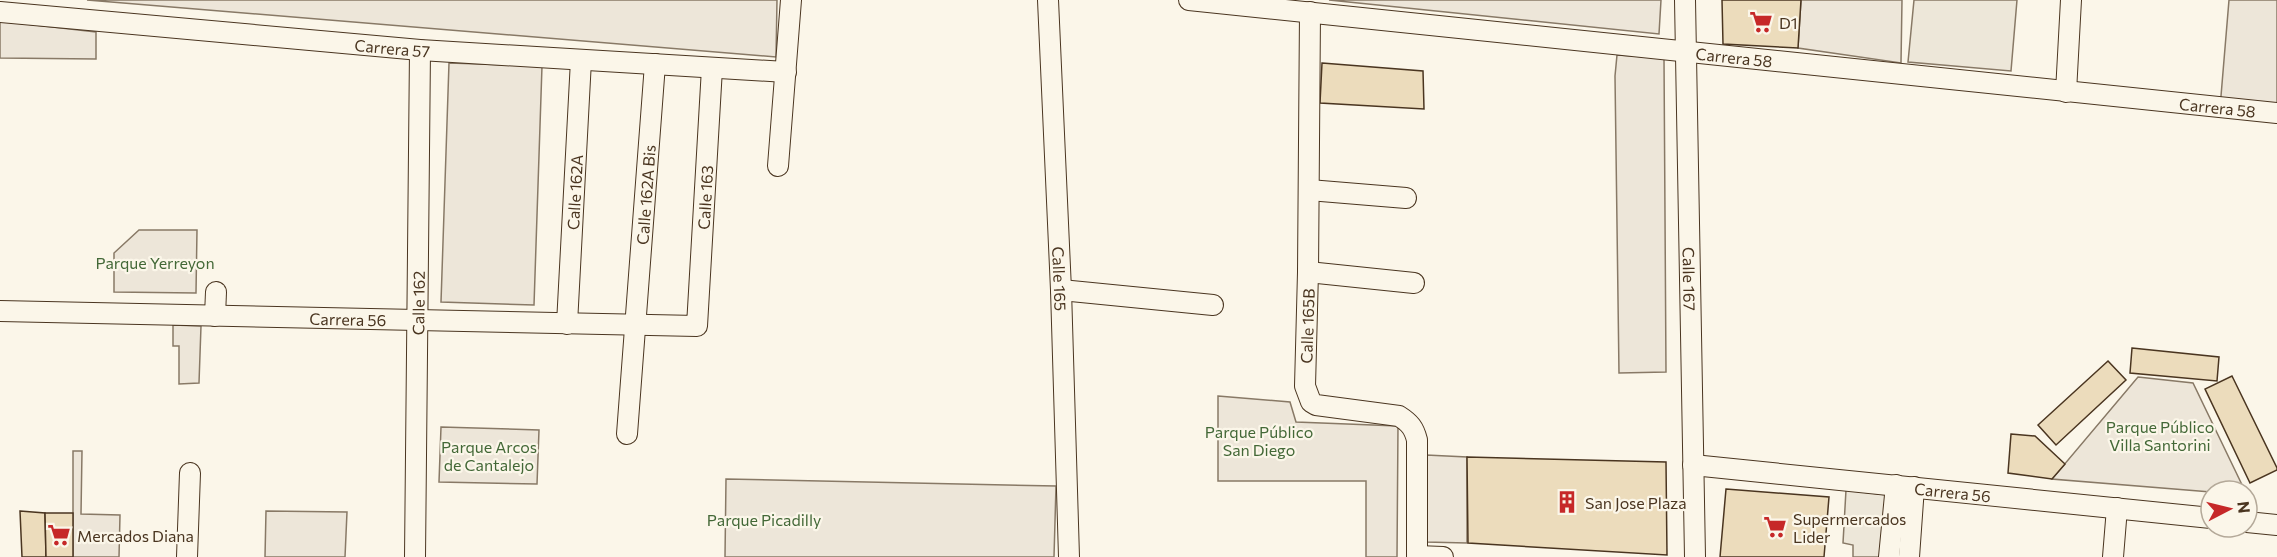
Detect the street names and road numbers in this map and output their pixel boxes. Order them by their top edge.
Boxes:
street label: Carrera 57 [354,35,431,60]
street label: Carrera 58 [1695,43,1773,70]
street label: Carrera 58 [2178,93,2257,120]
street label: Calle 162A Bis [632,144,658,245]
street label: Calle 162A [563,154,585,230]
street label: Calle 163 [693,165,716,230]
street label: Calle 165 [1050,246,1071,311]
street label: Calle 167 [1680,247,1700,311]
street label: Calle 162 [408,271,427,335]
street label: Calle 165B [1296,288,1318,364]
street label: Carrera 56 [309,308,387,329]
street label: Carrera 56 [1913,478,1992,505]

